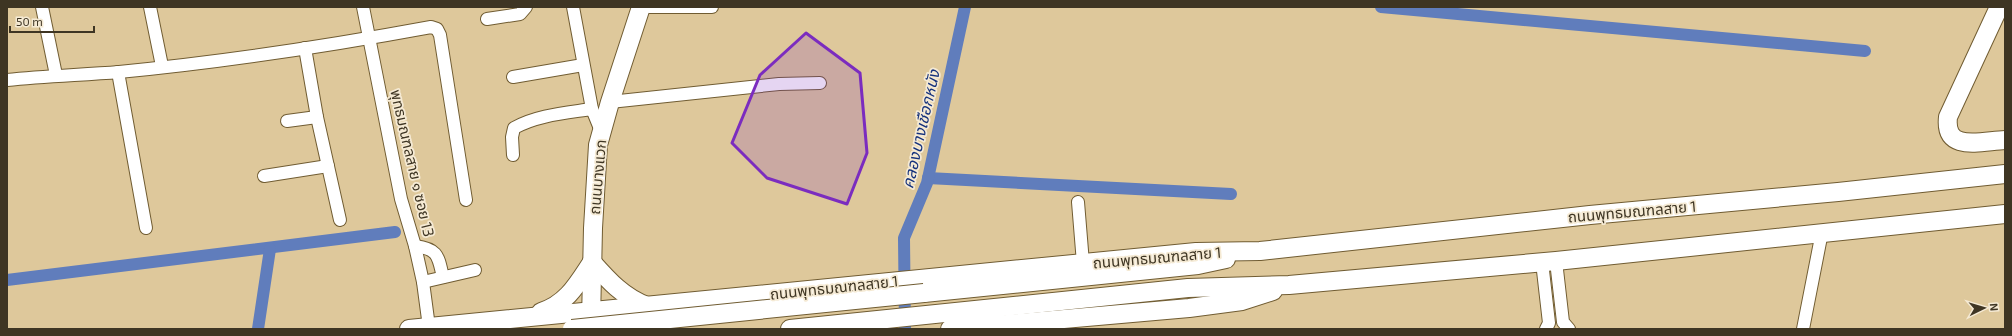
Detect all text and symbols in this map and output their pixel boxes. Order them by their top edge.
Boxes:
scale bar [10,8,94,34]
text: 50 m [16,14,43,28]
water label: คลองบางเชือกหนัง [897,66,943,190]
street label: พุทธมณฑลสาย ๑ ซอย 13 [386,88,439,239]
street label: ถนนบางแวก [585,139,609,215]
street label: ถนนพุทธมณฑลสาย 1 [1567,196,1697,227]
street label: ถนนพุทธมณฑลสาย 1 [1092,242,1222,273]
street label: ถนนพุทธมณฑลสาย 1 [769,271,899,304]
north arrow [1964,288,2004,328]
text: N [1988,303,2001,312]

